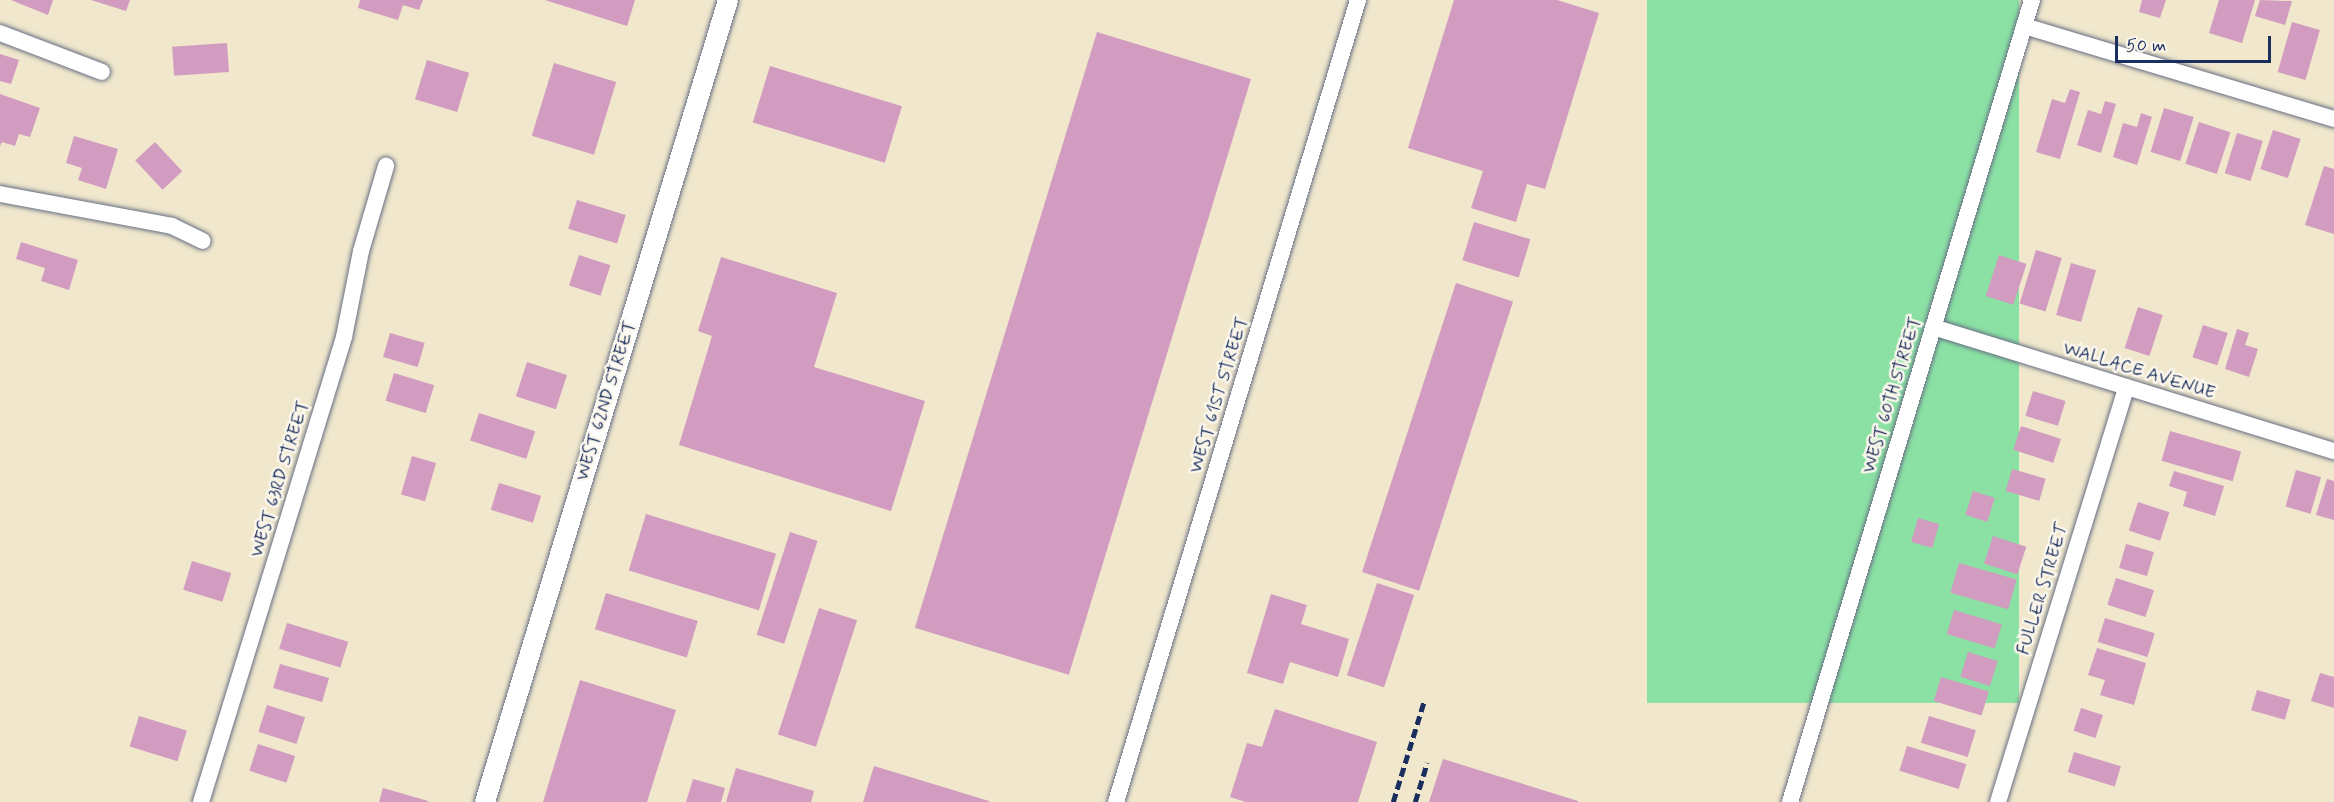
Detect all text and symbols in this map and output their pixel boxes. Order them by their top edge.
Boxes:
scale bar [2118,24,2274,62]
text: 50 m [2126,34,2166,58]
street label: WEST 61ST STREET [1185,313,1253,477]
street label: WEST 60TH STREET [1858,313,1926,477]
street label: WEST 62ND STREET [571,317,641,485]
street label: WALLACE AVENUE [2060,338,2218,404]
street label: WEST 63RD STREET [246,397,314,561]
street label: FULLER STREET [2013,520,2073,658]

